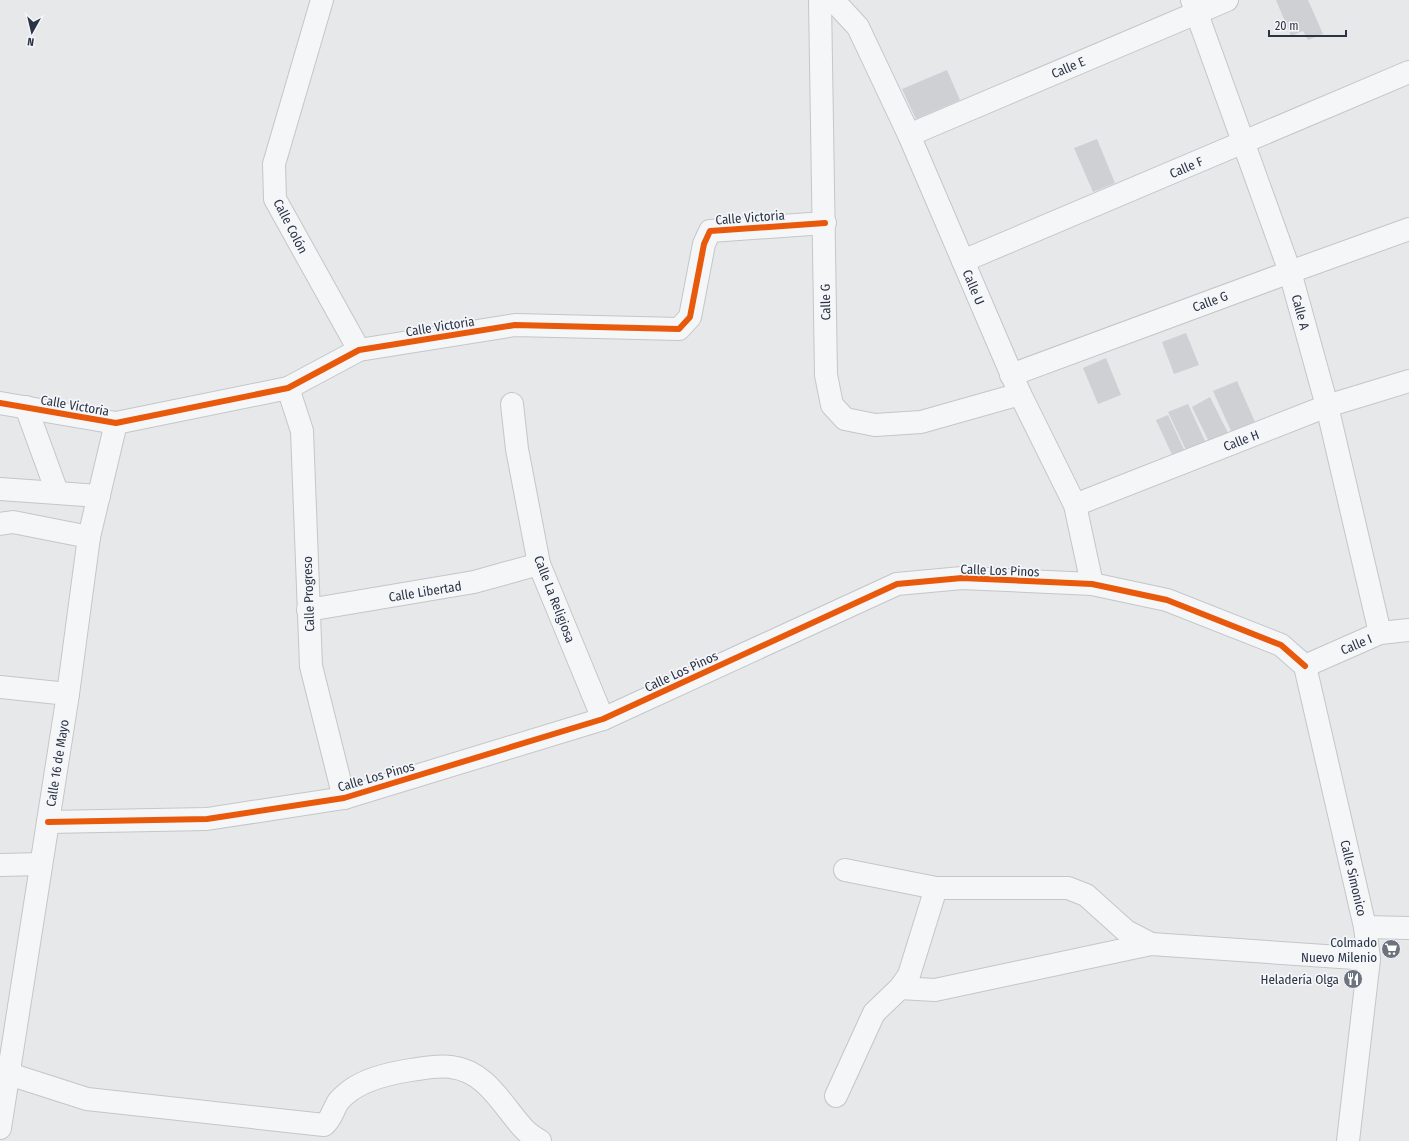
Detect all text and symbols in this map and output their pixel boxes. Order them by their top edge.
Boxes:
north arrow [12,12,52,52]
scale bar [1269,12,1346,38]
text: 20 m [1275,19,1299,33]
text: N [27,35,35,48]
street label: Calle E [1049,54,1087,81]
street label: Calle F [1167,154,1205,181]
street label: Calle Colón [270,196,311,256]
street label: Calle Victoria [715,208,785,227]
street label: Calle U [959,267,988,307]
street label: Calle G [818,284,833,320]
street label: Calle G [1190,288,1230,315]
street label: Calle A [1289,293,1312,332]
street label: Calle Victoria [405,314,476,339]
street label: Calle Victoria [39,392,110,419]
street label: Calle H [1221,427,1261,454]
street label: Calle La Religiosa [531,553,578,645]
street label: Calle Progreso [300,556,317,632]
street label: Calle Los Pinos [960,562,1040,579]
street label: Calle Libertad [388,578,463,605]
street label: Calle I [1338,631,1374,658]
street label: Calle Los Pinos [642,648,721,695]
street label: Calle 16 de Mayo [43,718,72,808]
street label: Calle Los Pinos [336,758,417,795]
street label: Calle Simonico [1337,839,1370,918]
place label: Colmado Nuevo Milenio [1301,935,1377,965]
supermarket icon: Colmado Nuevo Milenio [1380,938,1402,960]
restaurant icon: Heladería Olga [1342,968,1364,990]
place label: Heladería Olga [1261,972,1339,987]

